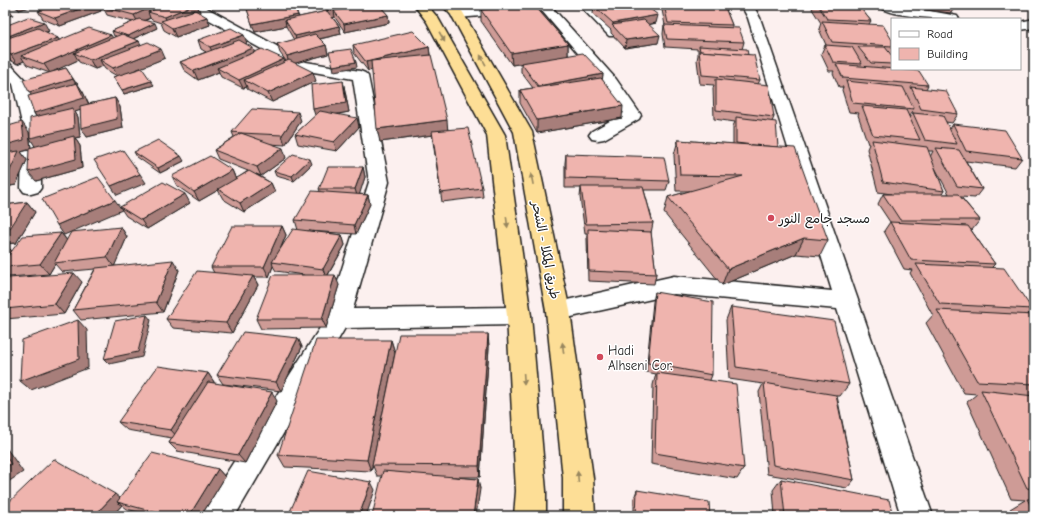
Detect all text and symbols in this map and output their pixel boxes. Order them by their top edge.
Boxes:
legend [891,18,1021,70]
text: Road [927,27,953,41]
one-way arrow [439,31,446,43]
text: Building [927,47,968,61]
one-way arrow [479,54,486,66]
one-way arrow [529,173,535,185]
street label: طريق المكلا - الشحر [528,199,563,301]
place label: مسجد جامع النور [778,211,870,229]
marker: مسجد جامع النور [766,213,776,223]
one-way arrow [504,216,511,228]
one-way arrow [559,342,566,354]
place label: Hadi Alhseni Cor. [608,343,673,373]
marker: Hadi Alhseni Cor. [595,352,605,362]
one-way arrow [520,373,527,385]
one-way arrow [574,471,581,483]

